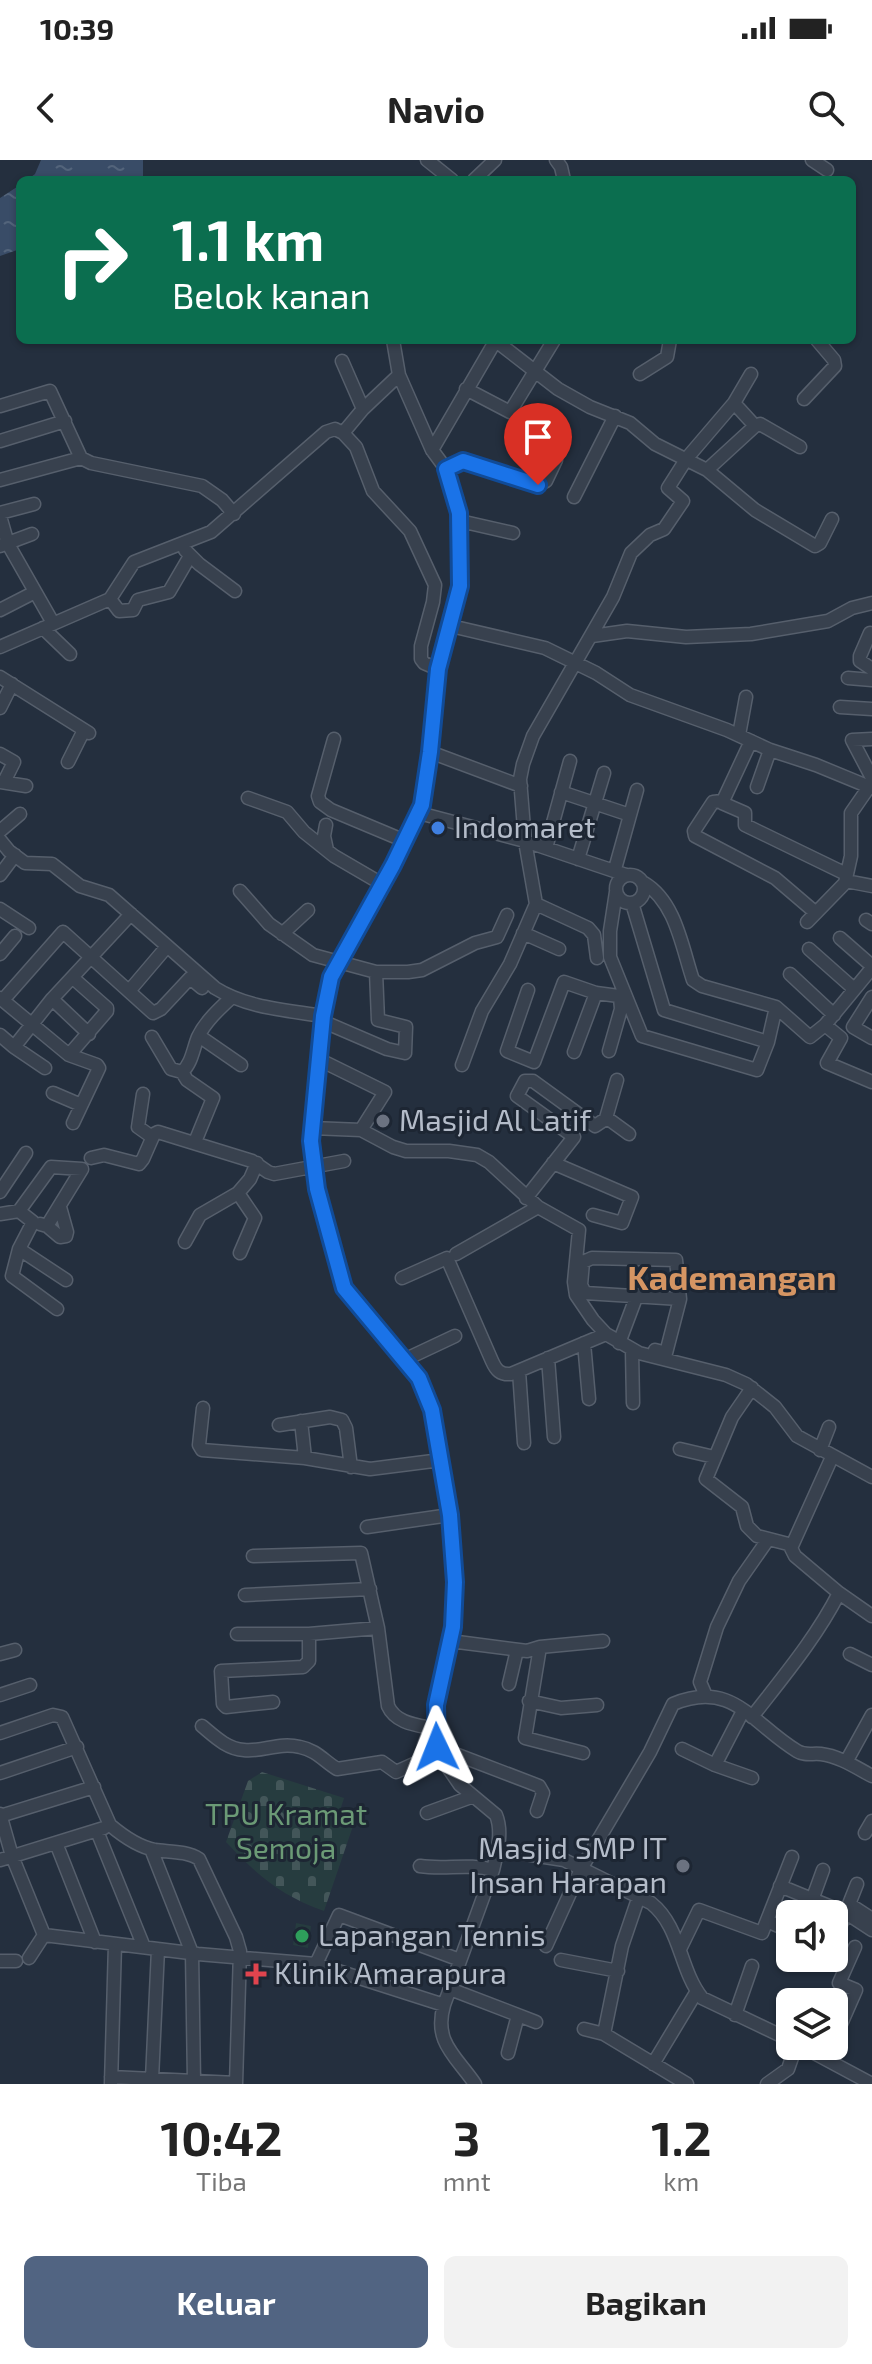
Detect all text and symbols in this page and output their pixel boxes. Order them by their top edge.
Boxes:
text: 10:39 [40,10,114,46]
icon: back [24,86,68,130]
icon: search [804,86,848,130]
text: Navio [387,87,485,130]
text: 1.1 km [172,205,324,272]
icon: right [40,208,144,312]
text: Belok kanan [172,273,370,316]
pin [504,403,572,485]
icon: arrive [516,415,560,459]
place label: Indomaret [454,808,595,844]
marker: Indomaret [429,819,447,837]
place label: Masjid Al Latif [399,1101,591,1137]
marker: Masjid Al Latif [374,1112,392,1130]
district label: Kademangan [627,1256,837,1297]
position arrow [395,1705,479,1789]
park label: TPU Kramat Semoja [205,1795,367,1865]
place label: Masjid SMP IT Insan Harapan [470,1829,667,1899]
marker: Masjid SMP IT Insan Harapan [674,1857,692,1875]
map controls [776,1900,848,2060]
button: sound [776,1900,848,1972]
place label: Lapangan Tennis [318,1916,545,1952]
marker: Lapangan Tennis [293,1927,311,1945]
place label: Klinik Amarapura [274,1954,507,1990]
marker: Klinik Amarapura [245,1963,267,1985]
button: layers [776,1988,848,2060]
text: 10:42 [161,2108,282,2166]
text: 3 [453,2108,480,2166]
text: 1.2 [651,2108,711,2166]
text: Tiba [196,2165,247,2196]
text: mnt [443,2165,491,2196]
text: km [663,2165,699,2196]
button: Keluar [24,2256,428,2348]
button: Bagikan [444,2256,848,2348]

